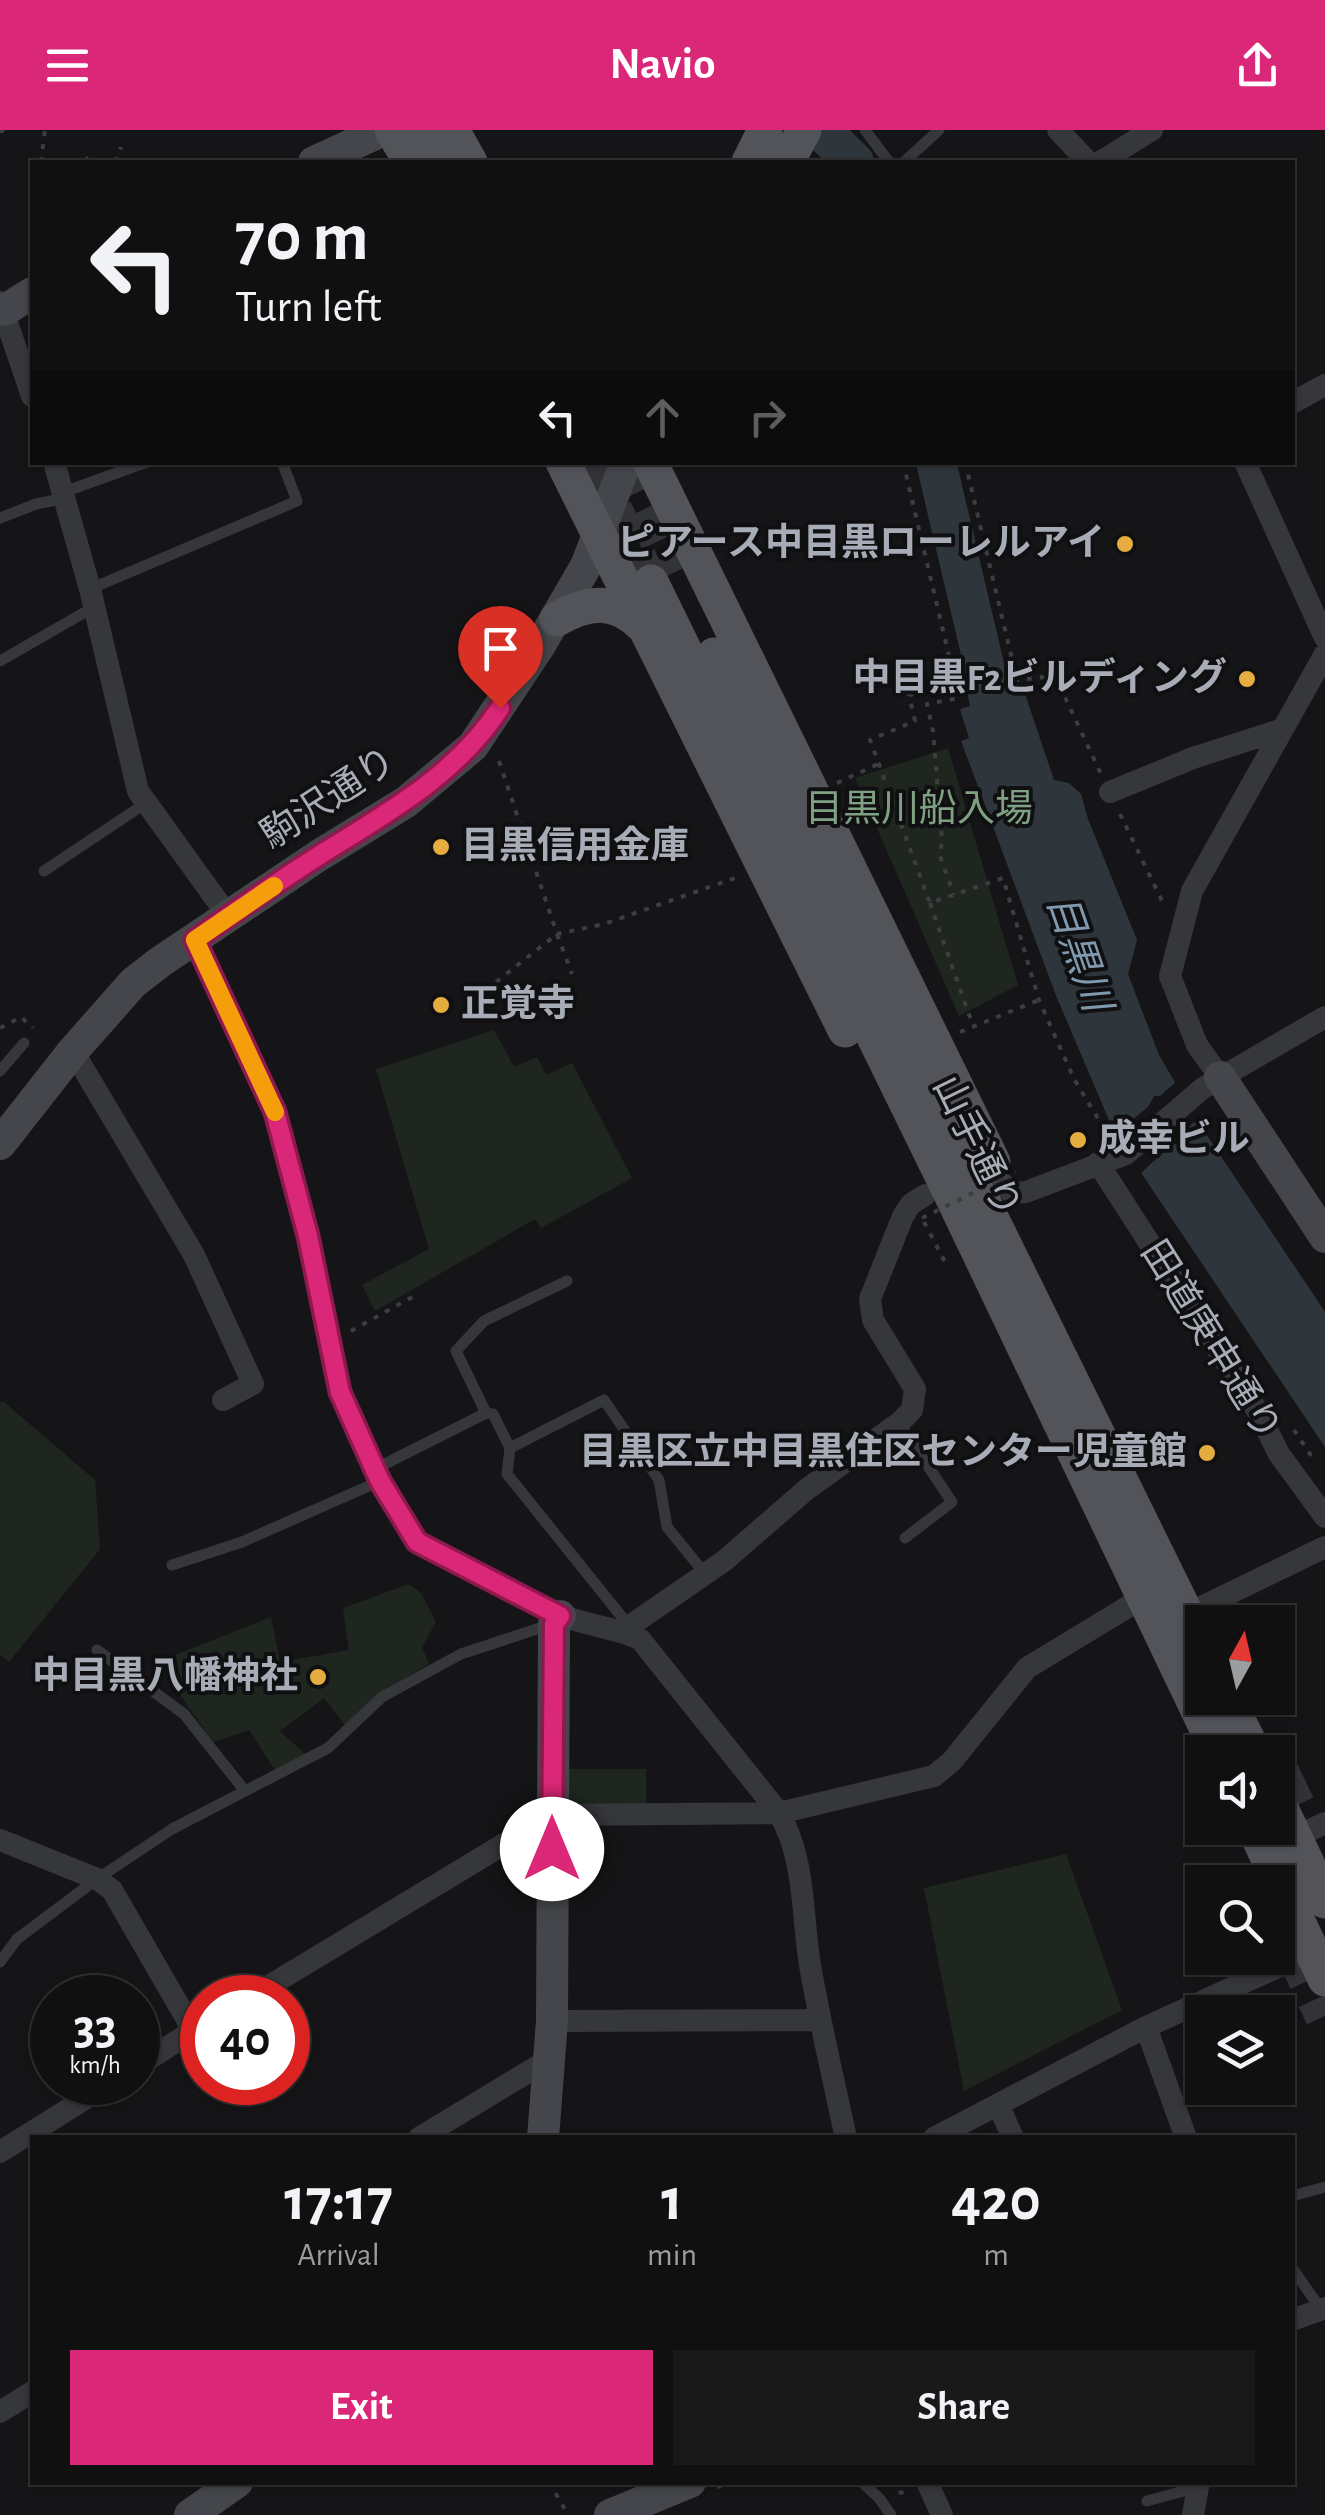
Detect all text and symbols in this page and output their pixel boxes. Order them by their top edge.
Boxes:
icon: menu [40,38,95,93]
icon: share [1230,38,1285,93]
text: Navio [610,42,715,87]
icon: left [70,200,200,330]
text: 70 m [235,203,369,273]
text: Turn left [235,285,382,330]
icon: left [530,390,585,445]
icon: ahead [635,390,690,445]
icon: right [740,390,795,445]
place label: ピアース中目黒ローレルアイ [617,522,1105,563]
marker: ピアース中目黒ローレルアイ [1114,533,1136,555]
pin [458,606,543,709]
icon: arrive [473,621,528,676]
place label: 中目黒F2ビルディング [852,656,1227,698]
marker: 中目黒F2ビルディング [1236,668,1258,690]
street label: 駒沢通り [254,740,403,856]
park label: 目黒川船入場 [805,788,1033,829]
place label: 目黒信用金庫 [461,825,689,866]
marker: 目黒信用金庫 [430,836,452,858]
water label: 目黒川 [1040,889,1119,1020]
place label: 正覚寺 [461,983,575,1024]
marker: 正覚寺 [430,994,452,1016]
street label: 山手通り [926,1069,1028,1224]
place label: 成幸ビル [1098,1118,1250,1159]
marker: 成幸ビル [1067,1129,1089,1151]
street label: 田道庚申通り [1133,1233,1288,1448]
place label: 目黒区立中目黒住区センター児童館 [579,1431,1187,1472]
marker: 目黒区立中目黒住区センター児童館 [1196,1442,1218,1464]
north arrow [1185,1605,1295,1715]
map controls [1185,1605,1295,2105]
place label: 中目黒八幡神社 [32,1655,298,1696]
marker: 中目黒八幡神社 [307,1666,329,1688]
button: sound [1185,1735,1295,1845]
position arrow [500,1797,604,1901]
button: search [1185,1865,1295,1975]
speed limit sign: 40 [180,1975,310,2105]
button: layers [1185,1995,1295,2105]
text: 33 [73,2003,117,2053]
text: km/h [69,2053,121,2078]
text: 17:17 [284,2171,393,2231]
text: 1 [661,2171,683,2231]
text: 420 [951,2171,1041,2231]
text: Arrival [297,2239,380,2271]
text: min [647,2239,697,2271]
text: m [983,2239,1009,2271]
button: Exit [70,2350,653,2465]
button: Share [673,2350,1255,2465]

